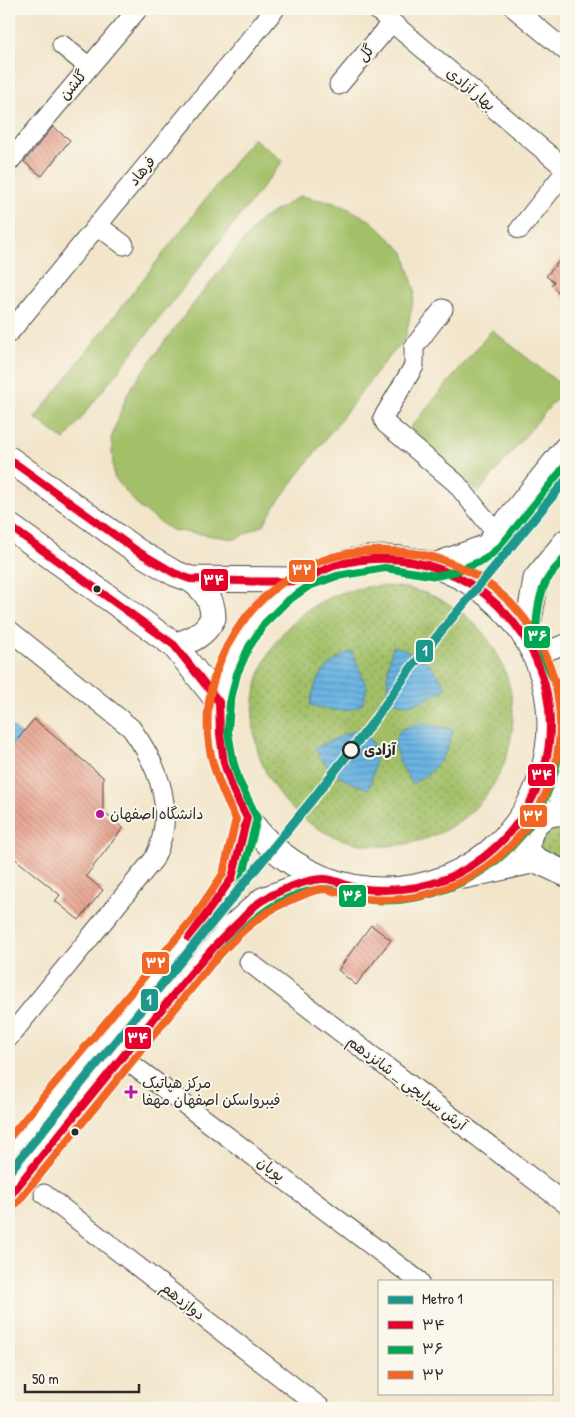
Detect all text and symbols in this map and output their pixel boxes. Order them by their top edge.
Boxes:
street label: گل [352,39,379,66]
street label: بهار آزادی [442,62,500,115]
street label: گلشن [54,65,91,104]
street label: فرهاد [123,151,160,190]
line badge: ۳۲ [288,559,316,583]
text: ۳۲ [292,560,312,579]
line badge: ۳۴ [200,568,229,592]
text: ۳۴ [203,570,225,589]
unlabelled marker [92,584,102,594]
line badge: ۳۶ [523,625,551,649]
text: ۳۶ [527,626,547,645]
line badge: 1 [415,639,434,663]
text: 1 [422,641,428,660]
place label: آزادی [364,739,397,760]
marker: آزادی [342,741,360,759]
line badge: ۳۴ [527,763,556,787]
text: ۳۴ [531,765,553,784]
place label: دانشگاه اصفهان [110,803,204,824]
line badge: ۳۲ [519,804,548,828]
text: ۳۲ [523,806,543,825]
marker: دانشگاه اصفهان [94,808,106,820]
line badge: ۳۶ [338,884,367,908]
text: ۳۶ [342,886,362,905]
line badge: ۳۲ [141,951,170,975]
text: ۳۲ [146,953,166,972]
line badge: 1 [140,988,159,1012]
text: 1 [146,990,152,1009]
line badge: ۳۴ [124,1026,152,1050]
text: ۳۴ [127,1028,149,1047]
street label: آرش سرابچی _ شانزدهم [342,1030,473,1137]
place label: مرکز هپاتیک فیبرواسکن اصفهان مهفا [142,1072,281,1110]
marker: مرکز هپاتیک فیبرواسکن اصفهان مهفا [124,1085,138,1099]
unlabelled marker [70,1127,80,1137]
street label: پویان [253,1151,290,1186]
street label: دوازدهم [156,1277,210,1325]
legend [378,1280,552,1394]
text: Metro 1 [422,1288,463,1309]
text: ۳۴ [422,1314,446,1335]
text: ۳۶ [422,1338,443,1359]
scale bar [25,1362,139,1394]
text: ۳۲ [422,1364,444,1385]
text: 50 m [32,1368,59,1389]

